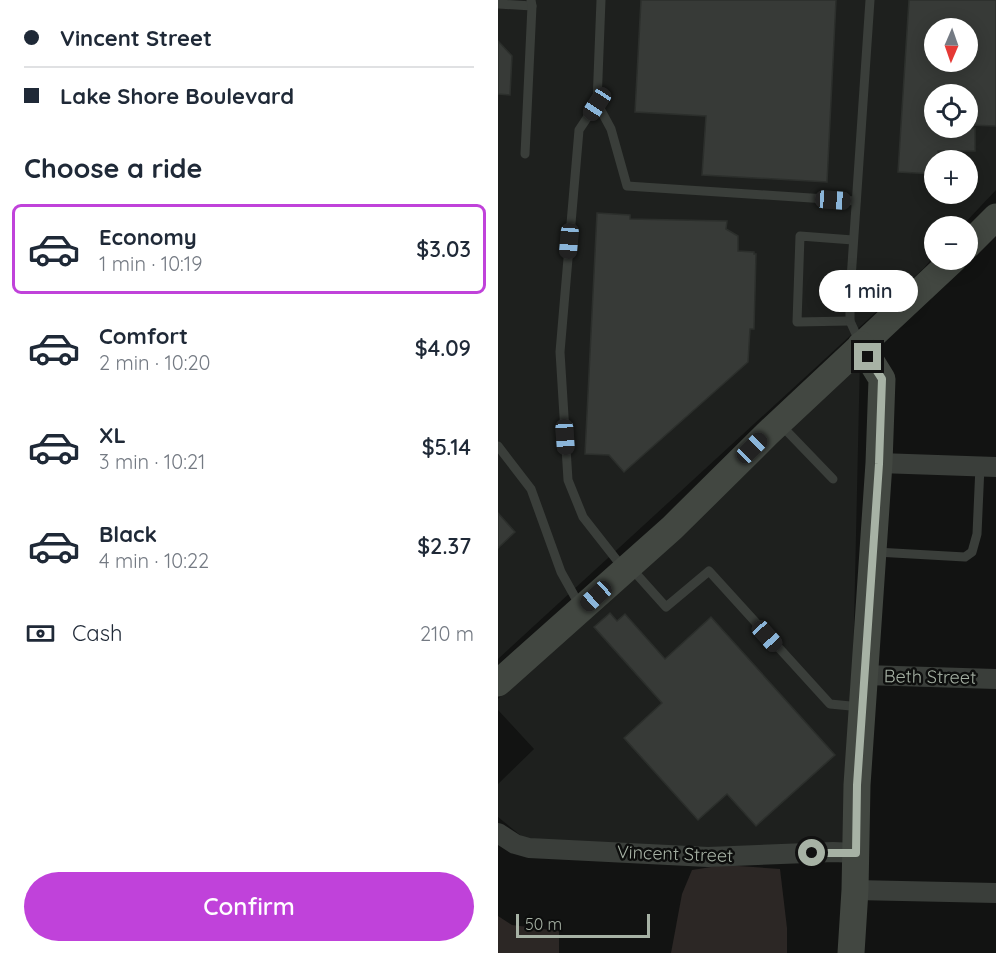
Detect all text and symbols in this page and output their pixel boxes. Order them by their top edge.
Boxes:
north arrow [924,18,978,72]
map controls [924,18,978,270]
text: Vincent Street [60,24,212,52]
text: Lake Shore Boulevard [60,82,294,110]
car [580,84,614,124]
button: locate [924,84,978,138]
button: + [924,150,978,204]
text: Choose a ride [24,151,202,185]
car [814,190,852,210]
button: − [924,216,978,270]
icon: car [27,222,81,276]
car [558,222,580,260]
text: Economy [99,223,197,251]
text: $3.03 [416,235,471,263]
text: 1 min · 10:19 [99,251,202,276]
callout: 1 min [818,270,917,312]
text: 1 min [845,278,892,303]
icon: car [27,321,81,375]
text: Comfort [99,322,188,350]
text: $4.09 [415,334,471,362]
route end [854,343,881,370]
text: 2 min · 10:20 [99,350,210,375]
car [555,418,575,456]
icon: car [27,420,81,474]
text: XL [99,421,126,449]
car [733,429,771,467]
text: $5.14 [422,433,471,461]
text: 3 min · 10:21 [99,449,205,474]
icon: car [27,519,81,573]
text: Black [99,520,157,548]
text: $2.37 [417,532,471,560]
text: 4 min · 10:22 [99,548,209,573]
car [577,577,615,615]
icon: cash [24,617,57,650]
car [748,617,786,655]
text: Cash [72,619,123,647]
text: 210 m [420,621,474,646]
street label: Beth Street [884,664,976,689]
route start [798,839,825,866]
street label: Vincent Street [616,840,734,867]
button: Confirm [24,872,474,941]
scale bar [516,911,650,938]
text: 50 m [525,914,562,934]

